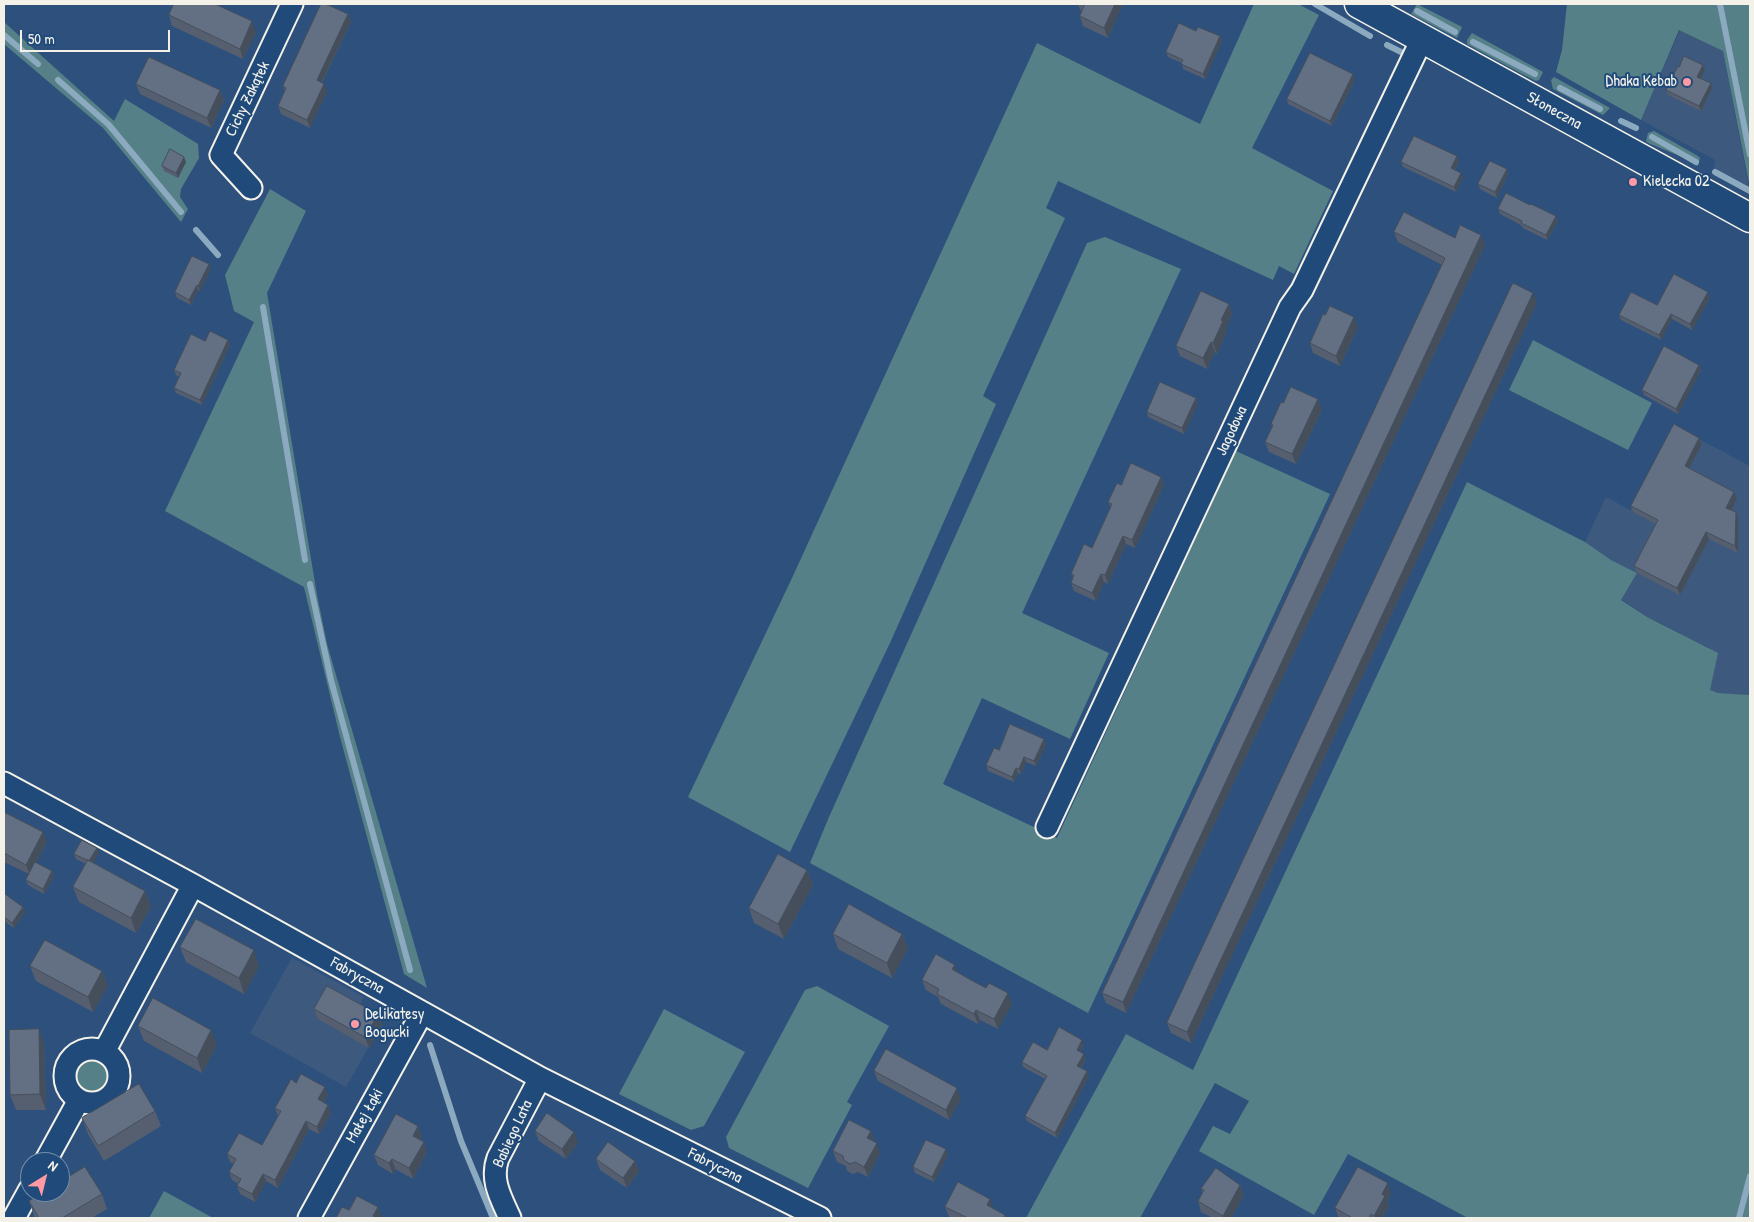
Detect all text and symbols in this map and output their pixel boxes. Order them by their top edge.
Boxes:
scale bar [22,20,172,52]
text: 50 m [28,28,55,49]
street label: Cichy Zakątek [222,58,274,140]
place label: Dhaka Kebab [1606,72,1677,92]
marker: Dhaka Kebab [1681,76,1693,88]
street label: Słoneczna [1523,88,1585,134]
place label: Kielecka 02 [1643,172,1709,192]
marker: Kielecka 02 [1627,176,1639,188]
street label: Jagodowa [1212,403,1252,459]
street label: Fabryczna [327,953,387,999]
place label: Delikatesy Bogucki [365,1005,425,1043]
marker: Delikatesy Bogucki [349,1018,361,1030]
street label: Małej Łąki [342,1085,388,1147]
street label: Babiego Lata [489,1097,537,1171]
street label: Fabryczna [685,1144,745,1188]
north arrow [20,1152,70,1202]
text: N [45,1155,62,1175]

